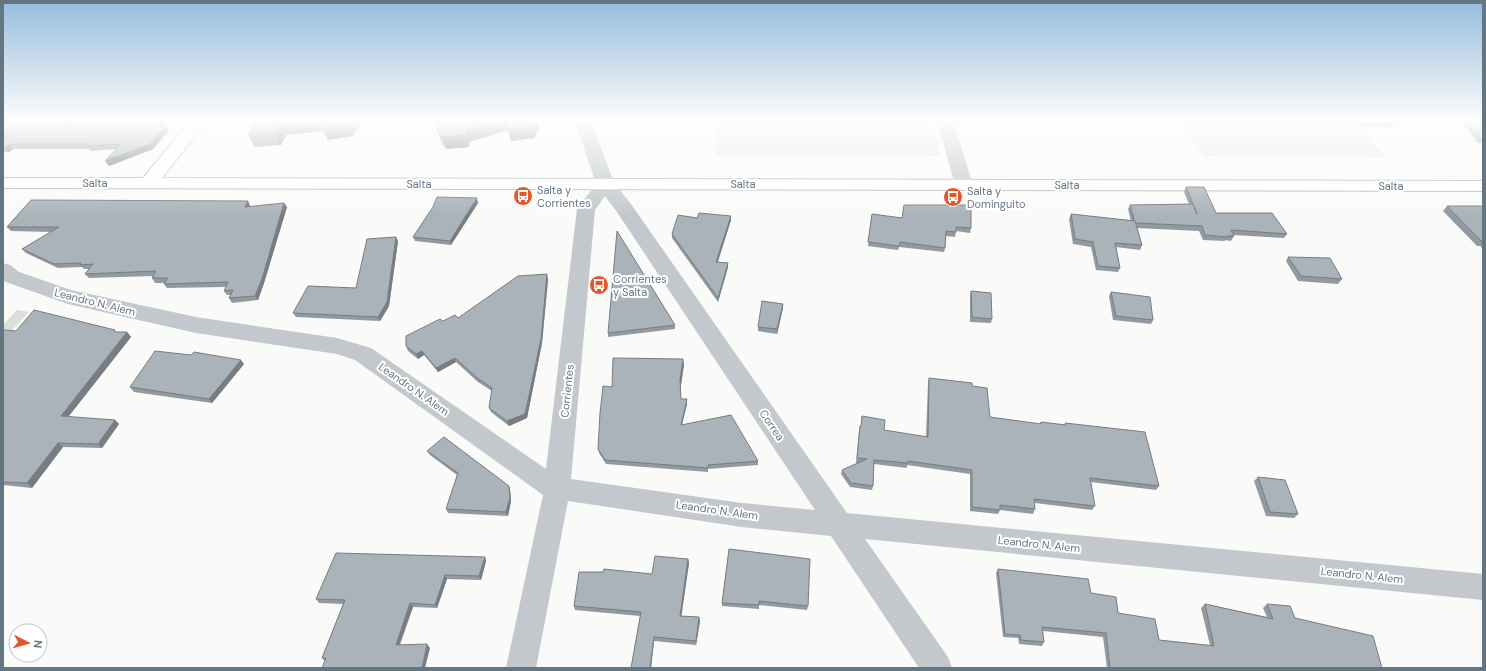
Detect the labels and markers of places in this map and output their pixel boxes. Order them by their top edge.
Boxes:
place label: Salta y Corrientes [537,183,591,210]
place label: Salta y Dominguito [967,184,1026,211]
bus stop icon: Salta y Corrientes [512,185,534,207]
bus stop icon: Salta y Dominguito [942,186,964,208]
place label: Corrientes y Salta [613,272,667,299]
bus stop icon: Corrientes y Salta [588,274,610,296]

